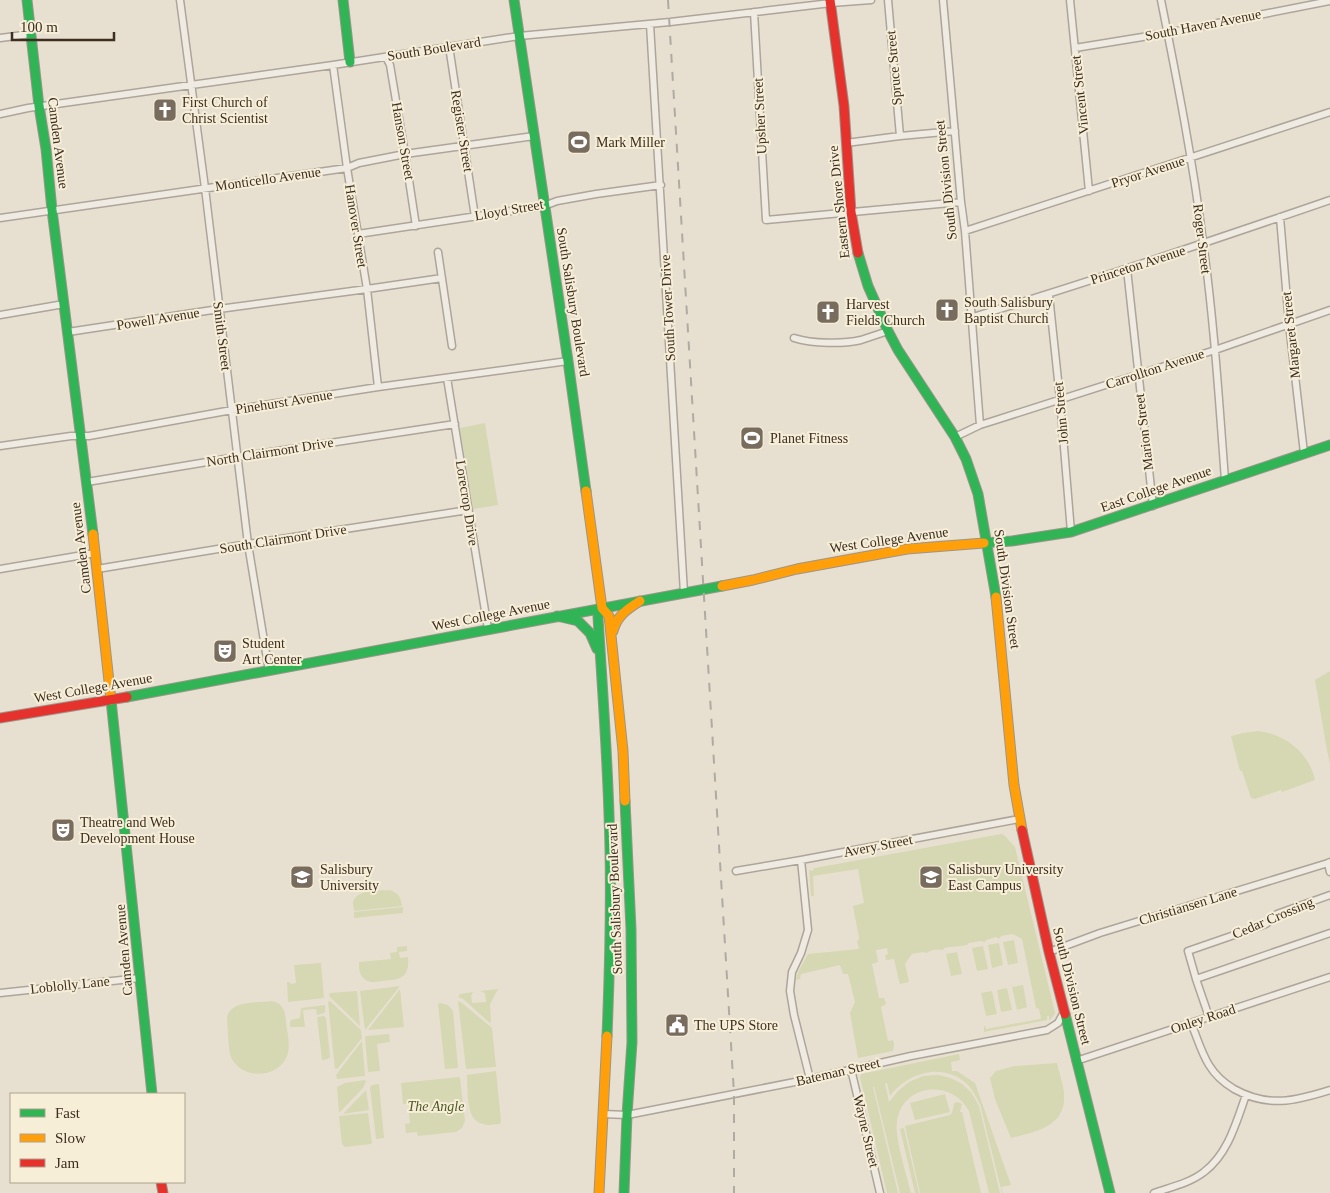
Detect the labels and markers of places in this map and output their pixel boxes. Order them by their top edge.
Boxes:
place label: First Church of Christ Scientist [182,95,268,126]
church icon: First Church of Christ Scientist [152,97,178,123]
sports icon: Mark Miller [566,129,592,155]
place label: Mark Miller [596,135,665,150]
place label: South Salisbury Baptist Church [964,295,1053,326]
place label: Harvest Fields Church [846,297,925,328]
church icon: South Salisbury Baptist Church [934,297,960,323]
church icon: Harvest Fields Church [815,299,841,325]
sports icon: Planet Fitness [739,425,765,451]
place label: Planet Fitness [770,431,848,446]
place label: Student Art Center [242,636,302,667]
theatre icon: Student Art Center [212,638,238,664]
place label: Theatre and Web Development House [80,815,195,846]
theatre icon: Theatre and Web Development House [50,817,76,843]
place label: Salisbury University [320,862,379,893]
place label: Salisbury University East Campus [948,862,1064,893]
school or university icon: Salisbury University [289,864,315,890]
school or university icon: Salisbury University East Campus [918,864,944,890]
public building icon: The UPS Store [664,1012,690,1038]
place label: The UPS Store [694,1018,778,1033]

